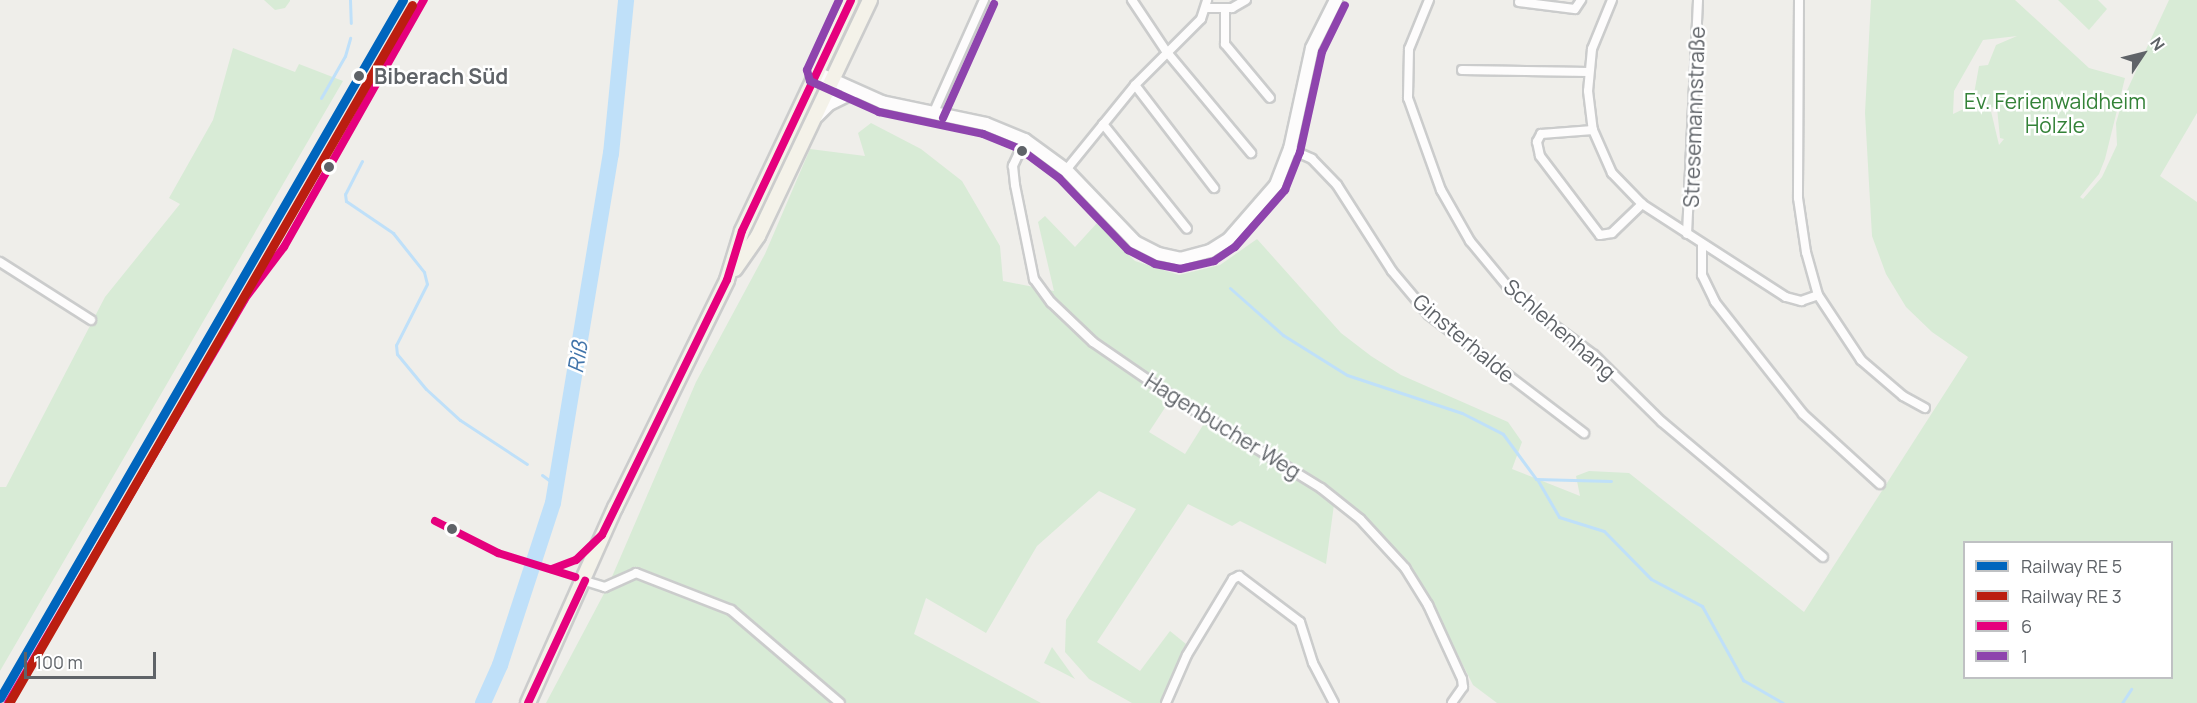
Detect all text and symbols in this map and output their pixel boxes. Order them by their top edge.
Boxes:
north arrow [2113,24,2173,84]
street label: Stresemannstraße [1678,26,1710,208]
text: N [2145,33,2170,55]
place label: Biberach Süd [374,63,508,89]
marker: Biberach Süd [349,66,369,86]
park label: Ev. Ferienwaldheim Hölzle [1964,88,2146,138]
unlabelled marker [1016,145,1028,157]
unlabelled marker [323,161,335,173]
street label: Schlehenhang [1499,274,1621,384]
street label: Ginsterhalde [1408,288,1520,388]
water label: Riß [562,339,594,375]
street label: Hagenbucher Weg [1140,368,1306,484]
unlabelled marker [446,523,458,535]
legend [1963,541,2173,679]
text: Railway RE 5 [2021,554,2122,578]
text: Railway RE 3 [2021,584,2122,608]
text: 6 [2021,614,2032,638]
scale bar [27,640,159,678]
text: 1 [2021,644,2028,668]
text: 100 m [35,650,83,674]

